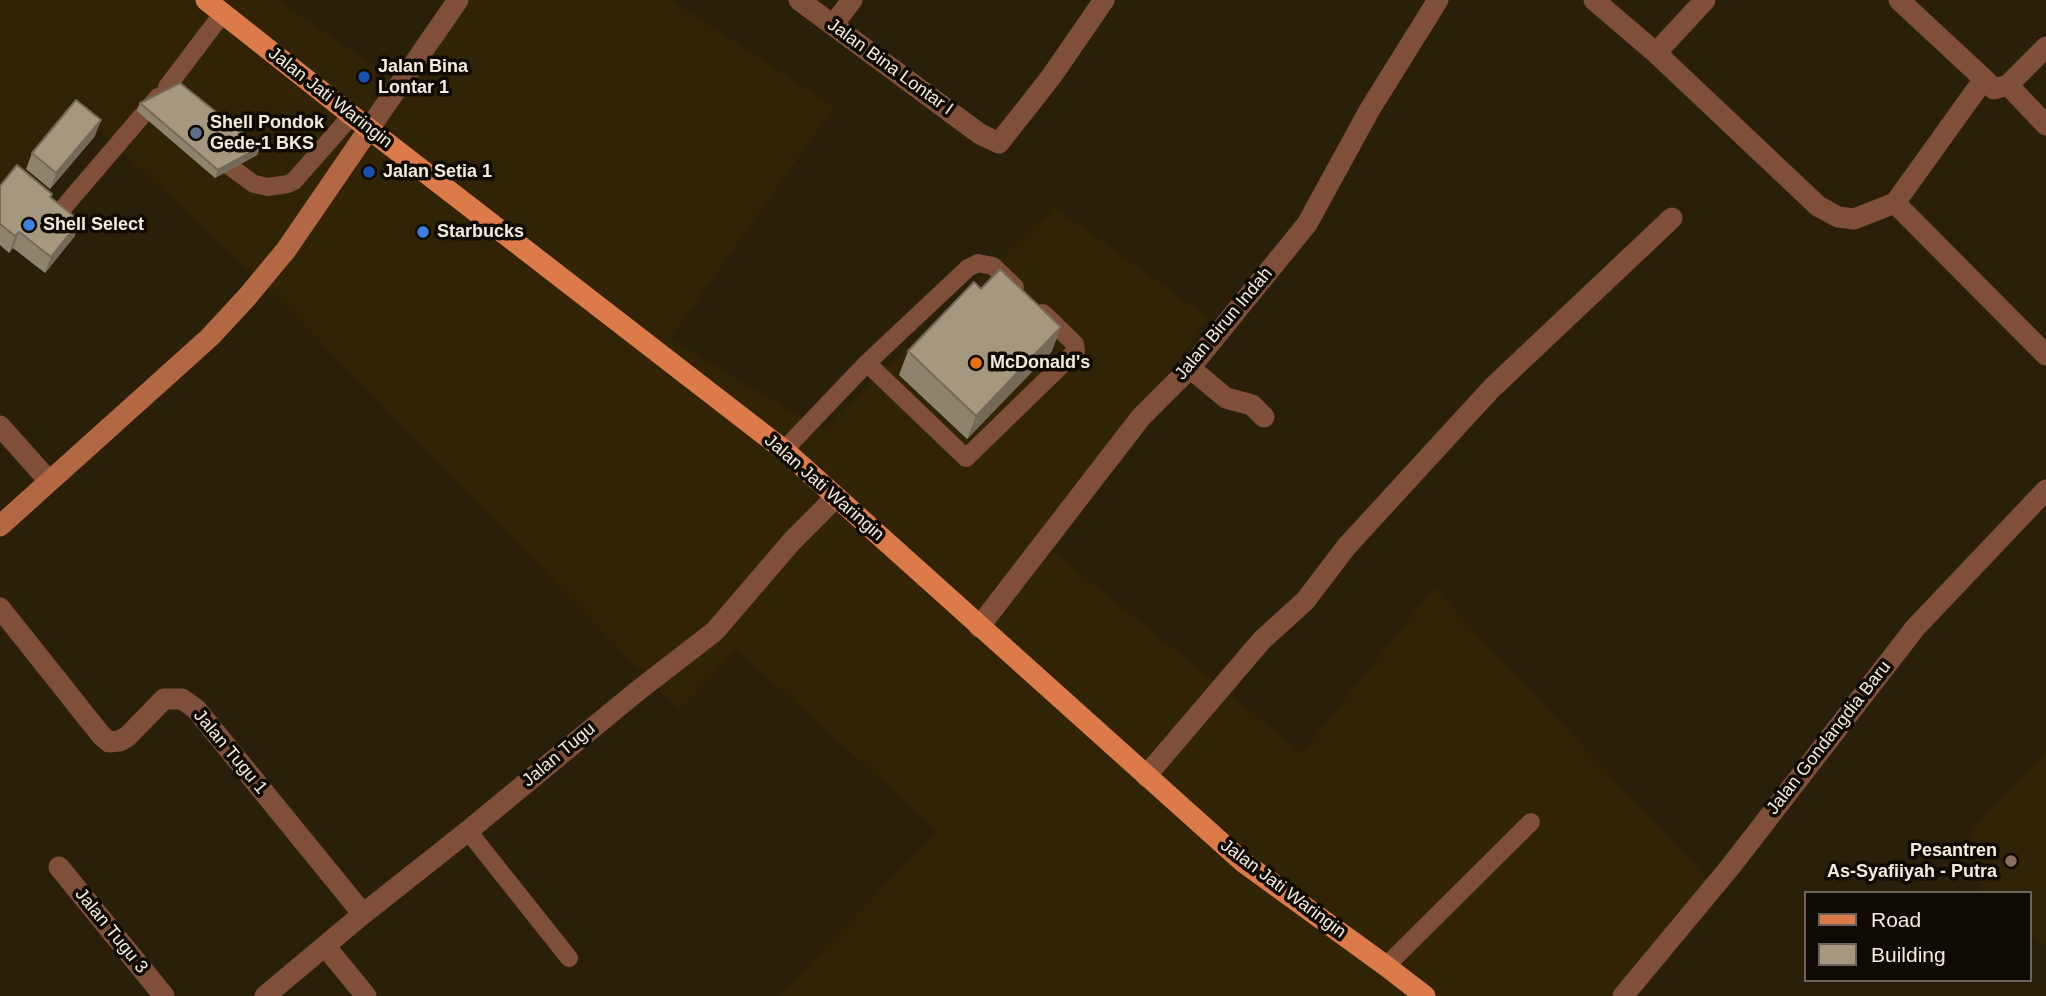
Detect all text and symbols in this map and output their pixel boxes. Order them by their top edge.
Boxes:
street label: Jalan Bina Lontar I [823,14,957,120]
street label: Jalan Jati Waringin [264,43,396,153]
place label: Jalan Bina Lontar 1 [378,56,468,98]
marker: Jalan Bina Lontar 1 [356,69,372,85]
place label: Shell Pondok Gede-1 BKS [210,112,324,154]
marker: Shell Pondok Gede-1 BKS [188,125,204,141]
place label: Jalan Setia 1 [383,161,492,183]
marker: Jalan Setia 1 [361,164,377,180]
place label: Shell Select [43,214,144,236]
marker: Shell Select [21,217,37,233]
place label: Starbucks [437,221,524,243]
marker: Starbucks [415,224,431,240]
street label: Jalan Birun Indah [1171,263,1277,385]
place label: McDonald's [990,352,1090,374]
marker: McDonald's [968,355,984,371]
street label: Jalan Jati Waringin [760,430,888,546]
street label: Jalan Gondangdia Baru [1762,657,1896,819]
street label: Jalan Tugu 1 [188,705,272,799]
street label: Jalan Tugu [518,718,600,792]
street label: Jalan Jati Waringin [1216,835,1350,943]
place label: Pesantren As-Syafiiyah - Putra [1827,840,1997,882]
marker: Pesantren As-Syafiiyah - Putra [2003,853,2019,869]
street label: Jalan Tugu 3 [70,884,152,978]
legend [1804,891,2032,982]
text: Road [1871,908,1921,931]
text: Building [1871,943,1946,966]

